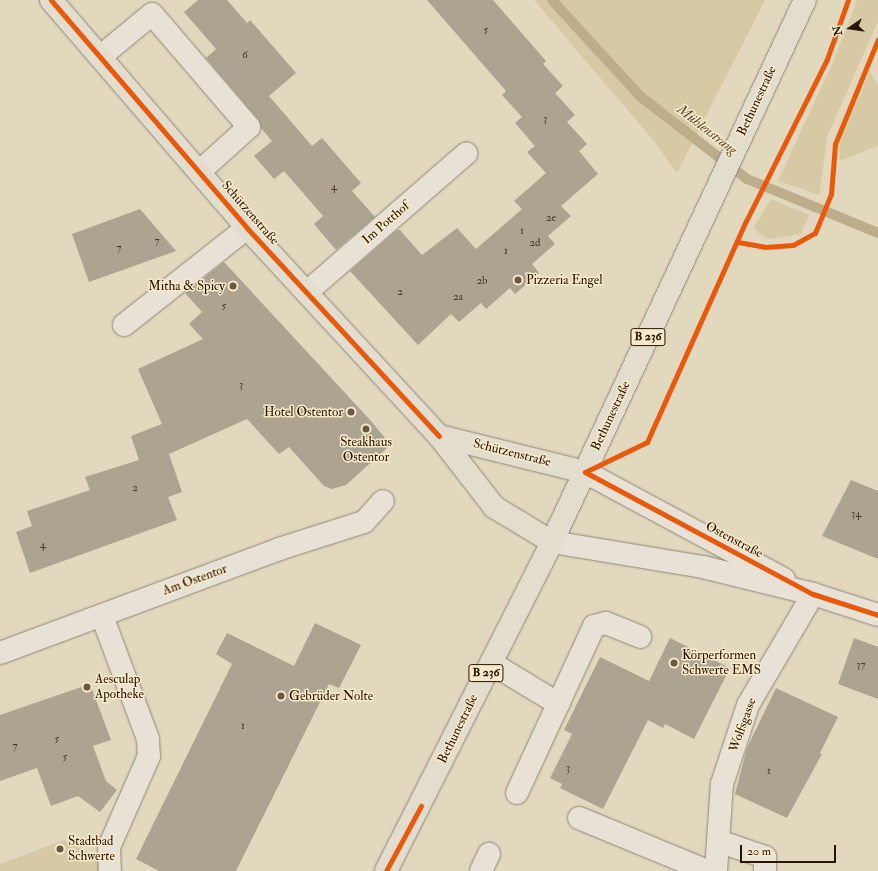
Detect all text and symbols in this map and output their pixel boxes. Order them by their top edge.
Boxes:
north arrow [830,8,870,48]
house number: 5 [484,23,488,37]
text: N [830,25,845,37]
house number: 6 [242,48,248,62]
street label: Bethunestraße [734,64,780,138]
water label: Mühlenstrang [673,101,741,159]
house number: 3 [543,112,547,126]
street label: Schützenstraße [218,178,282,248]
house number: 4 [331,180,337,194]
street label: Im Potthof [359,198,413,248]
house number: 2e [546,211,556,225]
house number: 1 [520,224,524,238]
house number: 7 [154,234,160,248]
house number: 2d [530,236,540,250]
house number: 7 [116,241,122,255]
house number: 1 [504,244,508,258]
place label: Pizzeria Engel [526,272,603,288]
house number: 2b [477,274,487,288]
marker: Pizzeria Engel [513,275,523,285]
place label: Mitha & Spicy [148,278,225,294]
marker: Mitha & Spicy [228,281,238,291]
house number: 2 [397,285,403,299]
house number: 2a [453,290,463,304]
house number: 5 [222,299,226,313]
road number: B 236 [630,327,666,347]
house number: 3 [239,378,243,392]
street label: Bethunestraße [588,379,634,453]
place label: Hotel Ostentor [264,404,343,420]
marker: Hotel Ostentor [346,407,356,417]
marker: Steakhaus Ostentor [361,424,371,434]
place label: Steakhaus Ostentor [340,435,392,466]
street label: Schützenstraße [471,436,553,470]
house number: 2 [132,481,138,495]
house number: 34 [851,507,861,521]
street label: Ostenstraße [703,518,765,562]
house number: 4 [40,538,46,552]
street label: Am Ostentor [161,561,229,599]
place label: Körperformen Schwerte EMS [682,648,761,679]
marker: Körperformen Schwerte EMS [669,658,679,668]
house number: 37 [856,658,866,672]
road number: B 236 [468,663,504,683]
place label: Aesculap Apotheke [95,672,144,703]
marker: Aesculap Apotheke [82,682,92,692]
place label: Gebrüder Nolte [289,688,373,704]
marker: Gebrüder Nolte [276,691,286,701]
street label: Bethunestraße [435,692,481,766]
street label: Wolfsgasse [726,696,760,754]
house number: 1 [241,719,245,733]
house number: 5 [55,732,59,746]
house number: 7 [12,739,18,753]
house number: 5 [63,750,67,764]
house number: 3 [566,761,570,775]
house number: 1 [767,764,771,778]
place label: Stadtbad Schwerte [68,834,115,865]
scale bar [742,837,838,863]
marker: Stadtbad Schwerte [55,844,65,854]
text: 20 m [747,844,771,859]

